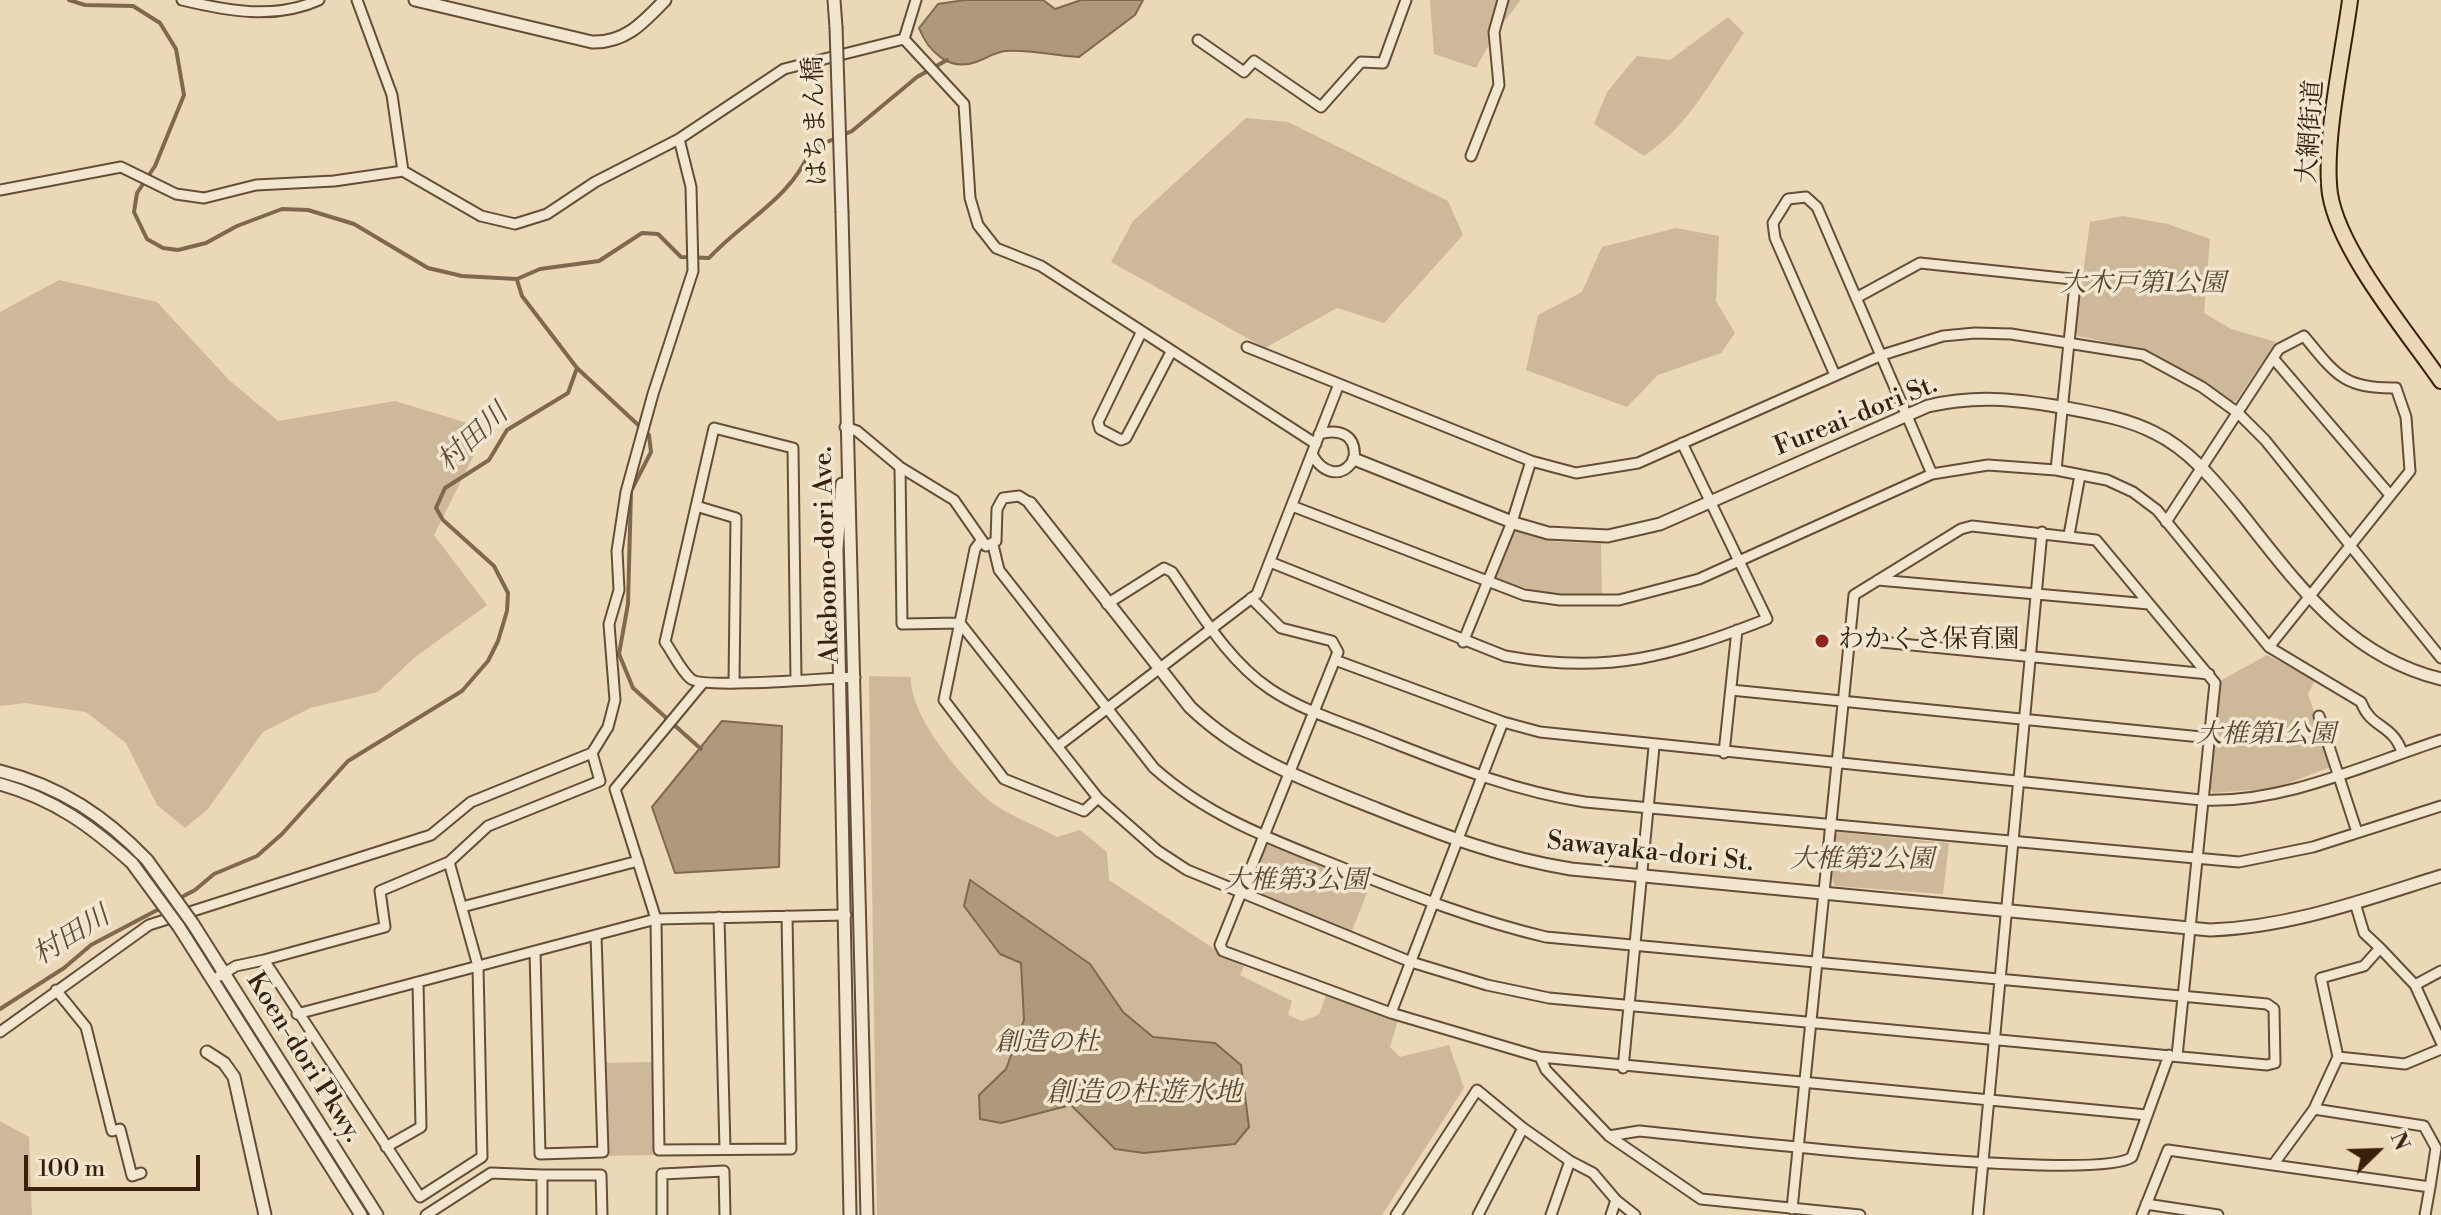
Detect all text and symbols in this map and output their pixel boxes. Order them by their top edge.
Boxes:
street label: はちまん橋 [799,55,835,187]
street label: 大網街道 [2293,79,2331,185]
park label: 大木戸第1公園 [2060,269,2226,301]
street label: Fureai-dori St. [1770,370,1942,464]
water label: 村田川 [432,398,516,480]
street label: Akebono-dori Ave. [809,446,847,664]
place label: わかくさ保育園 [1838,625,2020,657]
marker: わかくさ保育園 [1813,632,1831,650]
park label: 大椎第1公園 [2196,720,2336,752]
street label: Sawayaka-dori St. [1545,827,1755,879]
park label: 大椎第2公園 [1790,845,1934,877]
park label: 大椎第3公園 [1224,866,1368,898]
water label: 村田川 [27,900,117,974]
street label: Koen-dori Pkwy. [238,967,368,1149]
park label: 創造の杜 [995,1028,1099,1060]
water label: 創造の杜遊水地 [1046,1077,1242,1111]
north arrow [2337,1111,2417,1191]
text: N [2384,1128,2415,1155]
scale bar [28,1139,204,1189]
text: 100 m [38,1154,105,1184]

